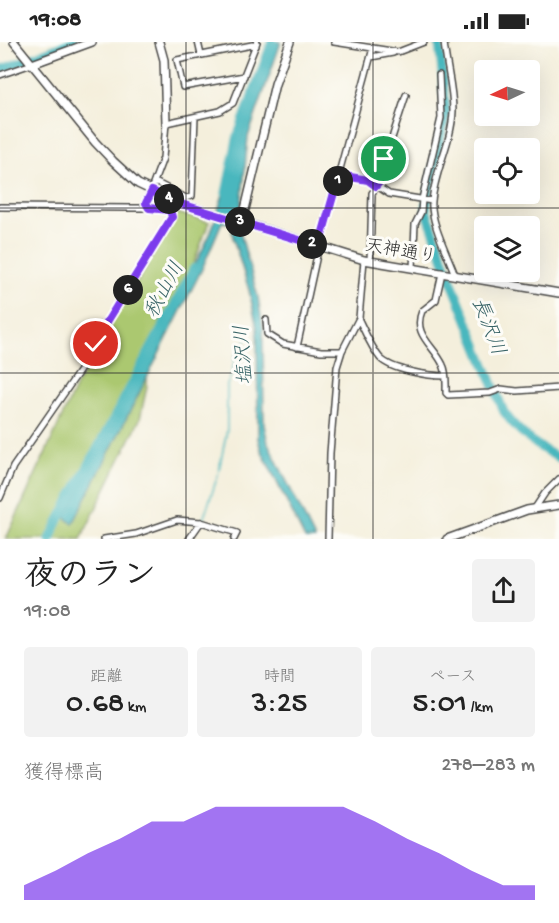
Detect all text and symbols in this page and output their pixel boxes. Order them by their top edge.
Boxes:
text: 19:08 [30,8,81,34]
north arrow [474,60,540,126]
map controls [474,60,540,282]
pin [358,133,409,184]
button: locate [474,138,540,204]
icon: arrive [367,142,400,175]
pin: 1 [323,166,353,196]
text: 1 [335,171,341,190]
pin: 4 [154,184,184,214]
text: 4 [165,189,173,208]
pin: 3 [225,207,255,237]
text: 3 [236,212,244,231]
button: layers [474,216,540,282]
pin: 2 [297,229,327,259]
text: 2 [308,234,316,253]
street label: 天神通り [363,235,438,269]
water label: 秋山川 [141,258,190,323]
pin: 6 [113,275,143,305]
text: 6 [124,280,132,299]
water label: 長沢川 [465,295,509,359]
pin [70,318,121,369]
water label: 塩沢川 [230,324,259,386]
icon: check [79,327,112,360]
text: 夜のラン [24,559,156,597]
button: share [472,559,535,622]
text: 19:08 [24,601,71,624]
text: 距離 [90,669,122,688]
text: 時間 [263,669,296,688]
text: ペース [429,669,476,688]
text: 0.68 [66,688,124,723]
text: 3:25 [252,688,307,723]
text: 5:01 [413,688,467,723]
text: km [124,699,146,718]
text: /km [467,699,493,718]
text: 278–283 m [442,755,535,778]
text: 獲得標高 [24,763,104,786]

